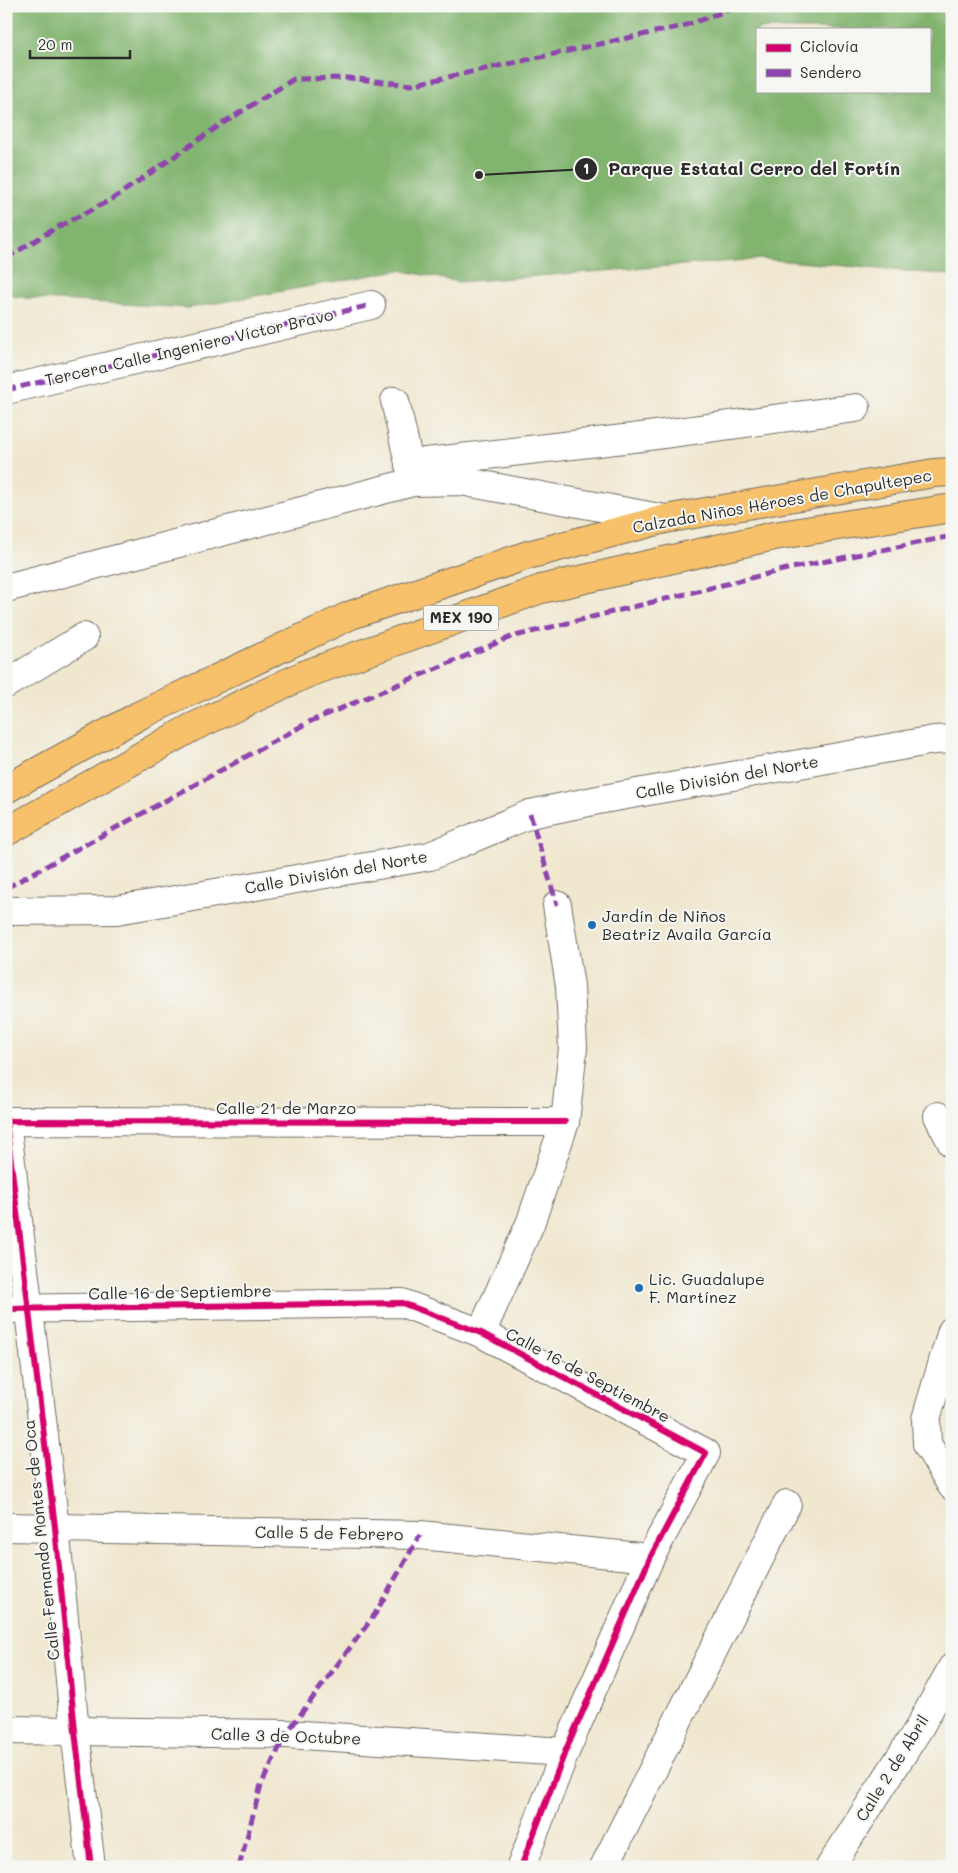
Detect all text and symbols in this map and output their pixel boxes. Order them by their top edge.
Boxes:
scale bar [30,28,130,60]
legend [756,28,930,92]
text: 20 m [38,34,72,54]
text: Ciclovía [800,36,859,56]
text: Sendero [800,62,861,82]
callout: Parque Estatal Cerro del Fortín [573,152,910,185]
text: Parque Estatal Cerro del Fortín [608,156,900,180]
text: 1 [583,158,589,178]
street label: Tercera Calle Ingeniero Víctor Bravo [43,303,335,390]
street label: Calzada Niños Héroes de Chapultepec [631,464,933,537]
road number: MEX 190 [424,606,498,630]
street label: Calle División del Norte [634,750,820,803]
street label: Calle División del Norte [243,845,429,898]
place label: Jardín de Niños Beatriz Availa García [602,905,772,944]
marker: Jardín de Niños Beatriz Availa García [586,919,598,931]
street label: Calle 21 de Marzo [216,1097,356,1118]
place label: Lic. Guadalupe F. Martínez [649,1268,765,1307]
street label: Calle 16 de Septiembre [88,1279,272,1304]
marker: Lic. Guadalupe F. Martínez [633,1282,645,1294]
street label: Calle 16 de Septiembre [502,1322,674,1427]
street label: Calle Fernando Montes de Oca [17,1419,64,1661]
street label: Calle 5 de Febrero [255,1521,403,1544]
street label: Calle 2 de Abril [850,1710,933,1825]
street label: Calle 3 de Octubre [211,1722,361,1749]

